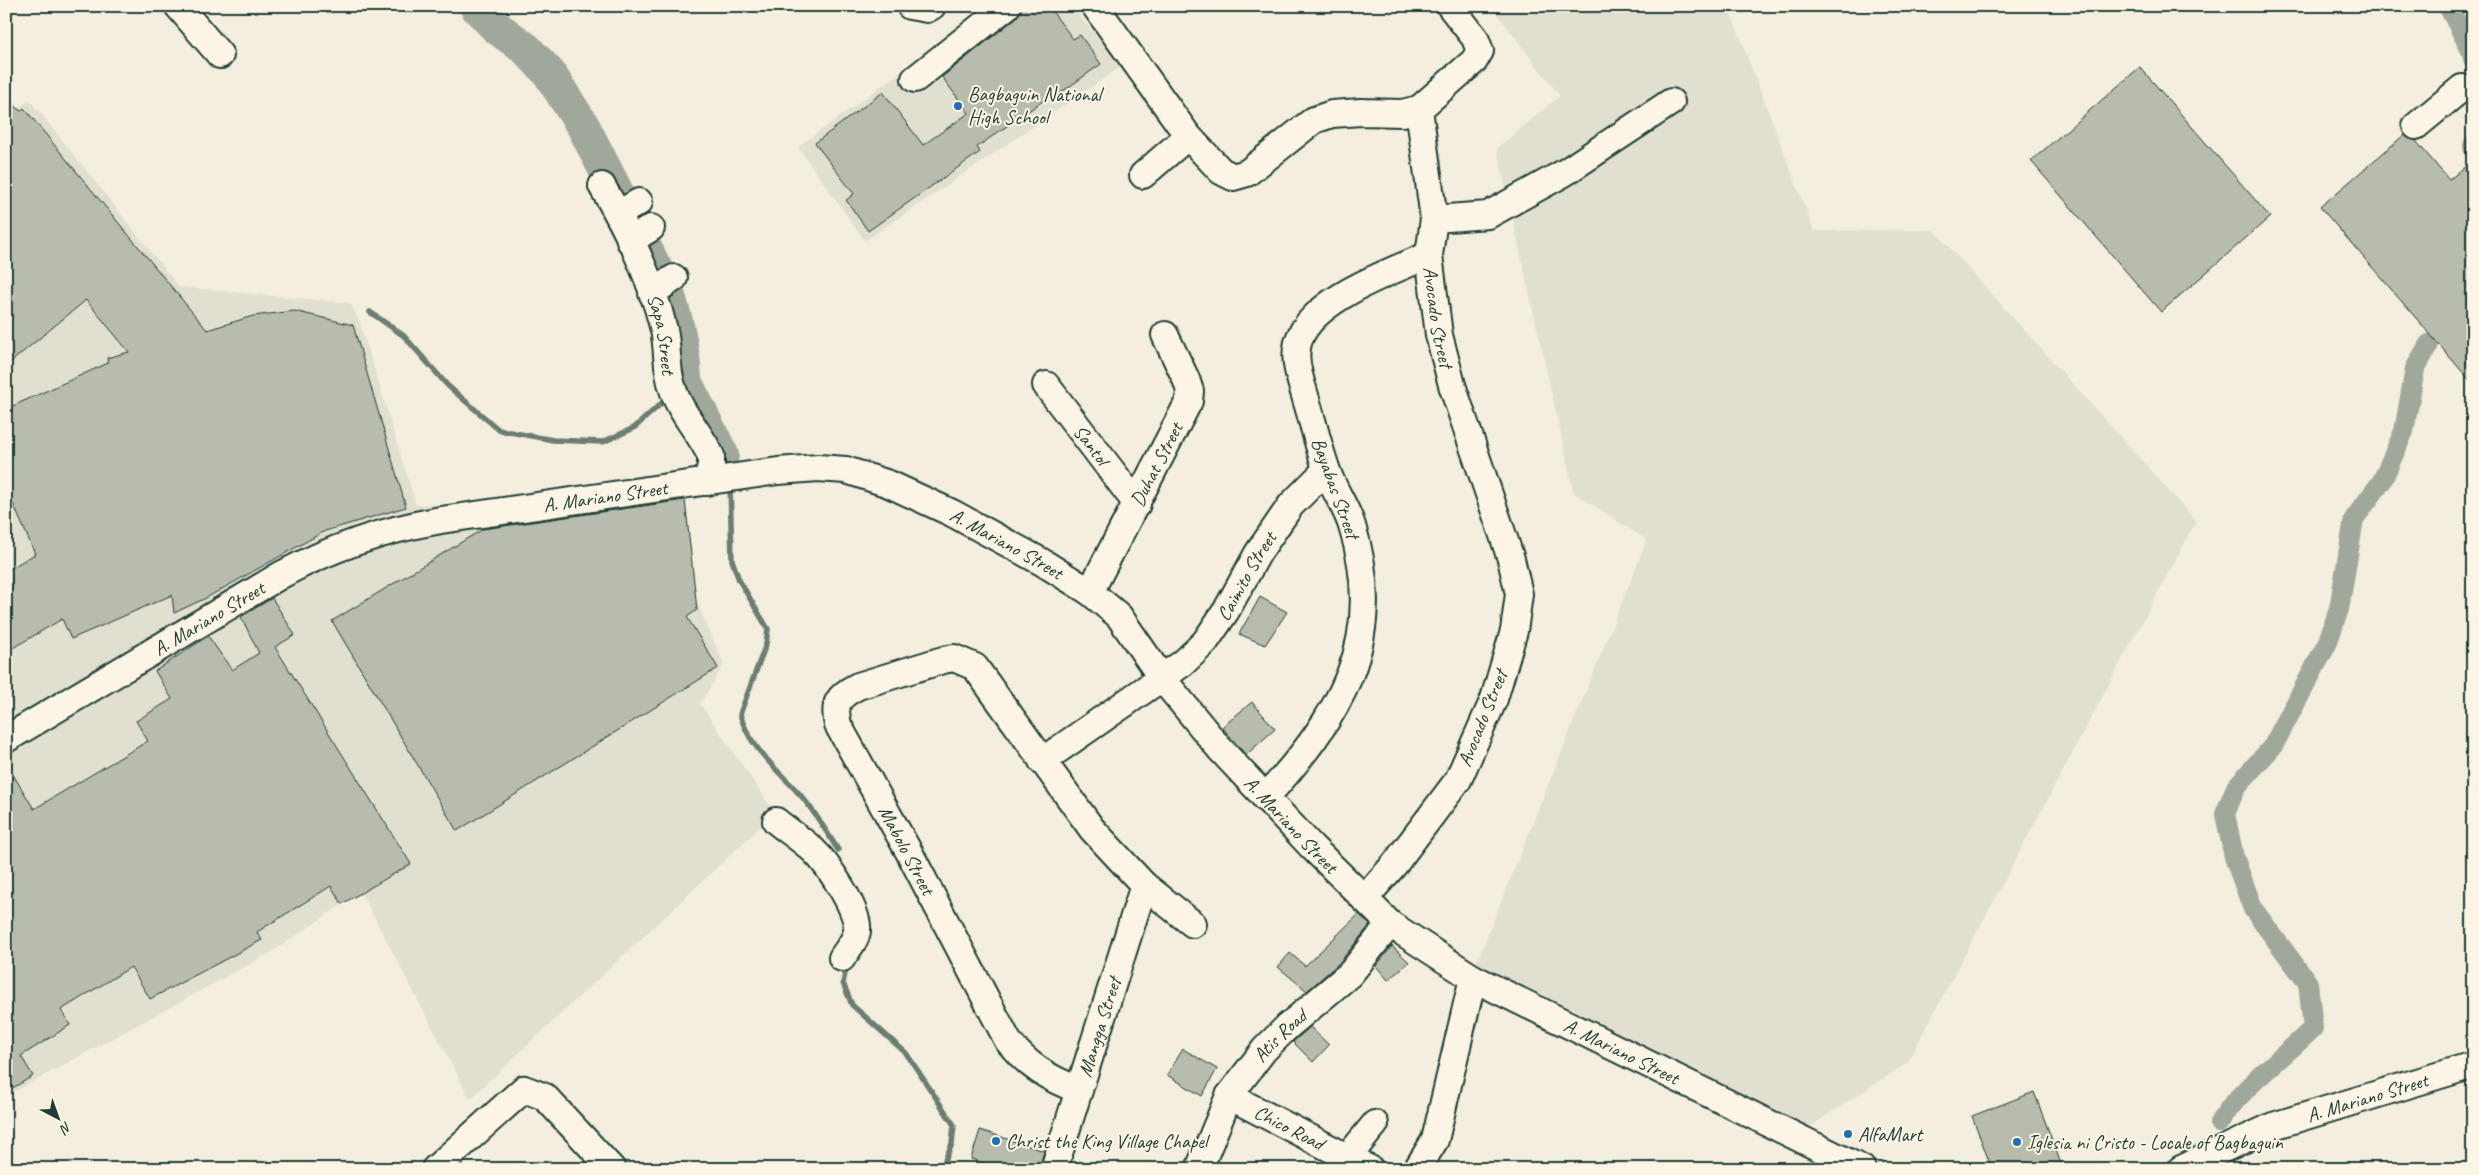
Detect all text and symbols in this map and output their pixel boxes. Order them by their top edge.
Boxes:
place label: Bagbaguin National High School [968,82,1104,130]
marker: Bagbaguin National High School [952,100,964,112]
street label: Avocado Street [1418,265,1460,374]
street label: Sapa Street [641,290,681,379]
street label: Duhat Street [1125,416,1190,511]
street label: Santol [1068,420,1117,473]
street label: Bayabas Street [1306,434,1367,545]
street label: A. Mariano Street [541,475,671,518]
street label: A. Mariano Street [946,502,1070,586]
street label: Caimito Street [1211,525,1283,626]
street label: A. Mariano Street [149,575,271,661]
street label: Avocado Street [1452,663,1514,770]
street label: A. Mariano Street [1239,771,1345,880]
street label: Mabolo Street [873,801,942,901]
street label: Mangga Street [1072,971,1128,1080]
street label: Atis Road [1247,1002,1314,1067]
street label: A. Mariano Street [1560,1013,1685,1091]
street label: A. Mariano Street [2304,1067,2433,1128]
north arrow [32,1092,82,1142]
street label: Chico Road [1250,1099,1331,1158]
text: N [56,1118,75,1138]
place label: AlfaMart [1858,1122,1925,1147]
marker: AlfaMart [1842,1128,1854,1140]
place label: Christ the King Village Chapel [1006,1129,1211,1154]
place label: Iglesia ni Cristo - Locale of Bagbaguin [2027,1130,2284,1155]
marker: Christ the King Village Chapel [990,1135,1002,1147]
marker: Iglesia ni Cristo - Locale of Bagbaguin [2011,1136,2023,1148]

